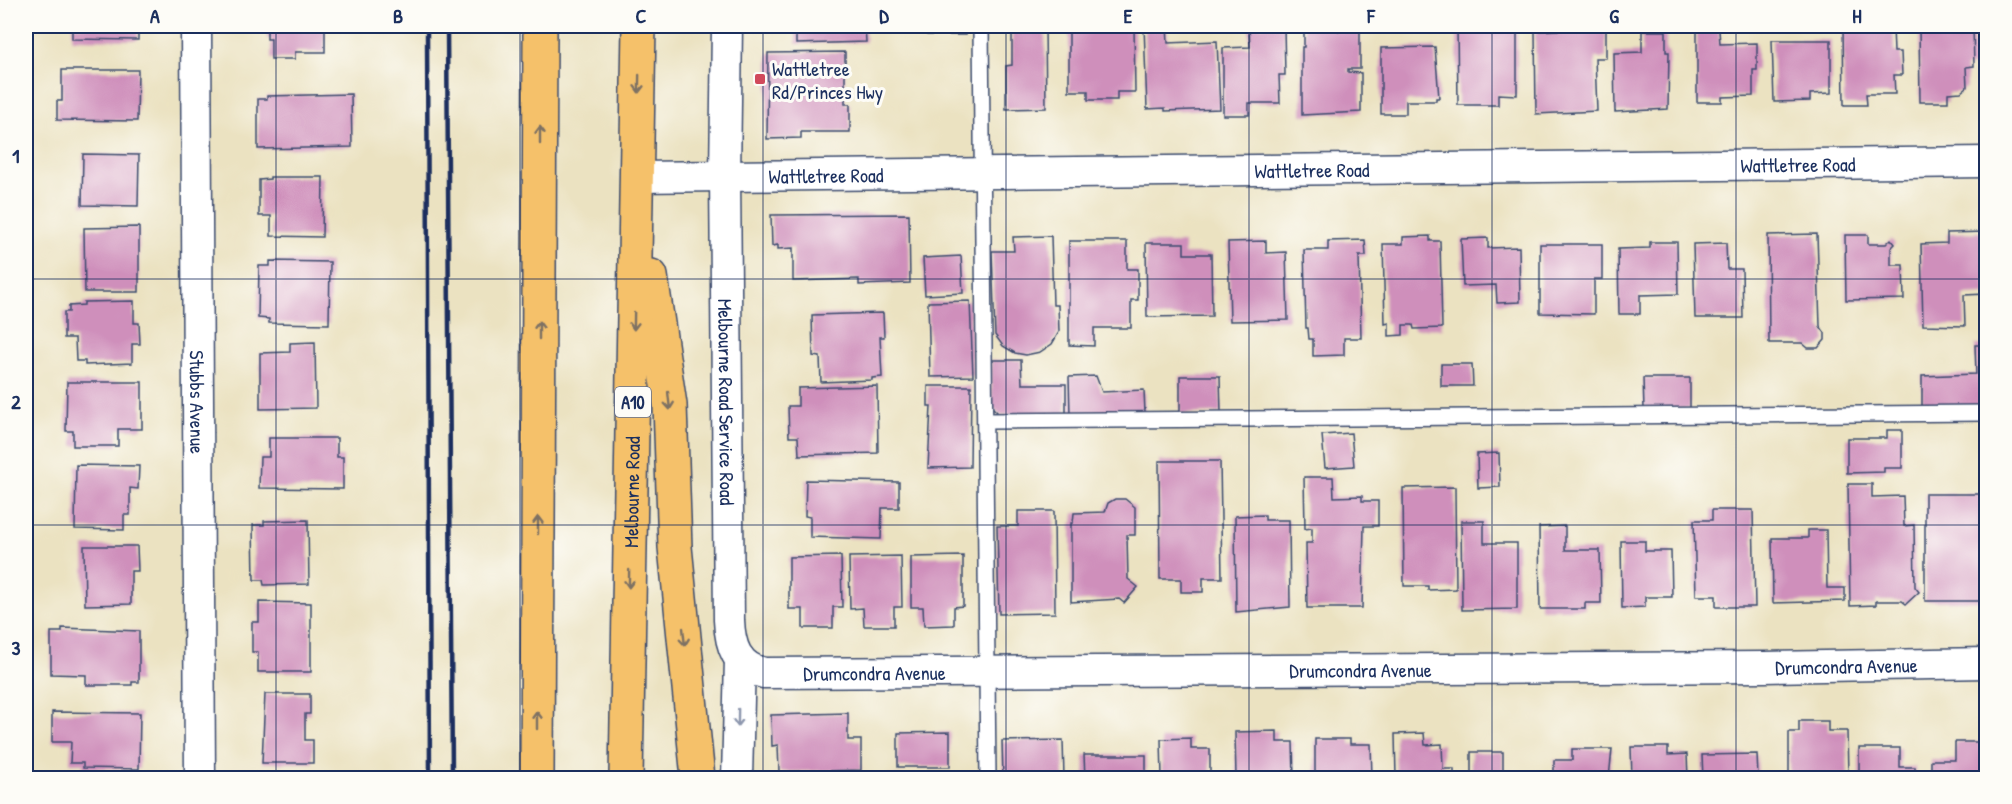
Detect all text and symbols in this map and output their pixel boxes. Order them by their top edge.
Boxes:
text: A [150,2,160,29]
text: B [393,2,403,29]
text: C [636,2,647,29]
text: D [879,2,889,29]
text: E [1124,2,1133,29]
text: F [1366,2,1376,29]
text: G [1609,2,1619,29]
text: H [1852,2,1862,29]
place label: Wattletree Rd/Princes Hwy [772,55,883,105]
marker: Wattletree Rd/Princes Hwy [753,72,767,86]
one-way arrow [633,73,645,93]
one-way arrow [534,126,545,146]
text: 1 [12,142,20,169]
street label: Wattletree Road [1740,150,1856,178]
street label: Wattletree Road [1254,155,1370,184]
street label: Wattletree Road [768,161,884,189]
street label: Melbourne Road Service Road [713,298,741,506]
one-way arrow [629,310,640,330]
one-way arrow [533,321,545,341]
street label: Stubbs Avenue [184,350,212,454]
road number: A10 [615,387,651,417]
text: 2 [11,388,21,415]
one-way arrow [663,390,674,410]
street label: Melbourne Road [616,436,645,548]
one-way arrow [532,516,543,536]
one-way arrow [624,568,635,588]
one-way arrow [679,627,690,647]
text: 3 [12,634,21,661]
street label: Drumcondra Avenue [1775,651,1918,680]
street label: Drumcondra Avenue [1289,655,1432,683]
street label: Drumcondra Avenue [803,658,946,686]
one-way arrow [732,707,744,727]
one-way arrow [531,711,543,731]

